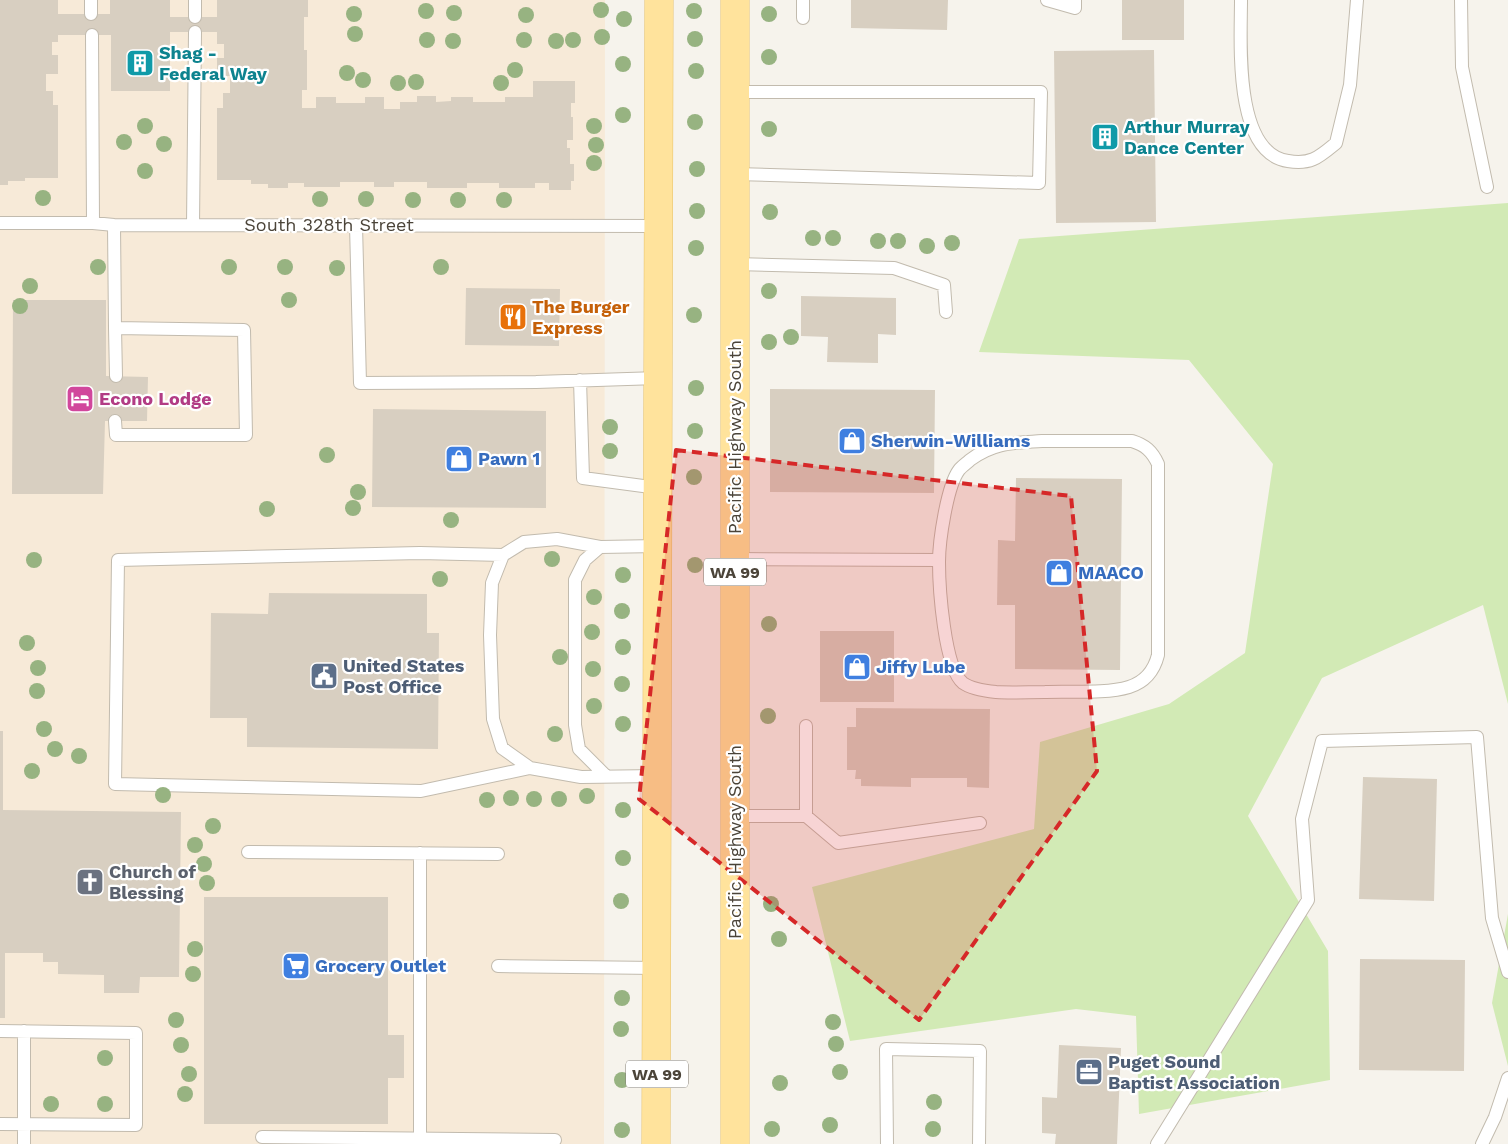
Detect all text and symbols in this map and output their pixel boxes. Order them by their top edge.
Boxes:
place label: Shag - Federal Way [159,42,268,84]
building icon: Shag - Federal Way [125,48,155,78]
place label: Arthur Murray Dance Center [1124,116,1250,158]
building icon: Arthur Murray Dance Center [1090,122,1120,152]
street label: South 328th Street [244,214,414,235]
place label: The Burger Express [532,296,630,338]
restaurant icon: The Burger Express [498,302,528,332]
street label: Pacific Highway South [724,340,745,534]
hotel icon: Econo Lodge [65,384,95,414]
place label: Econo Lodge [99,388,212,409]
shop icon: Sherwin-Williams [837,426,867,456]
place label: Sherwin-Williams [871,430,1031,451]
shop icon: Pawn 1 [444,444,474,474]
place label: Pawn 1 [478,448,540,469]
road number: WA 99 [704,558,766,586]
shop icon: MAACO [1044,558,1074,588]
place label: MAACO [1078,562,1144,583]
shop icon: Jiffy Lube [842,652,872,682]
place label: United States Post Office [343,655,465,697]
place label: Jiffy Lube [876,656,966,677]
public building icon: United States Post Office [309,661,339,691]
street label: Pacific Highway South [724,745,745,939]
place label: Church of Blessing [109,861,196,903]
church icon: Church of Blessing [75,867,105,897]
supermarket icon: Grocery Outlet [281,951,311,981]
place label: Grocery Outlet [315,955,446,976]
place label: Puget Sound Baptist Association [1108,1051,1280,1093]
office icon: Puget Sound Baptist Association [1074,1057,1104,1087]
road number: WA 99 [626,1060,688,1088]

